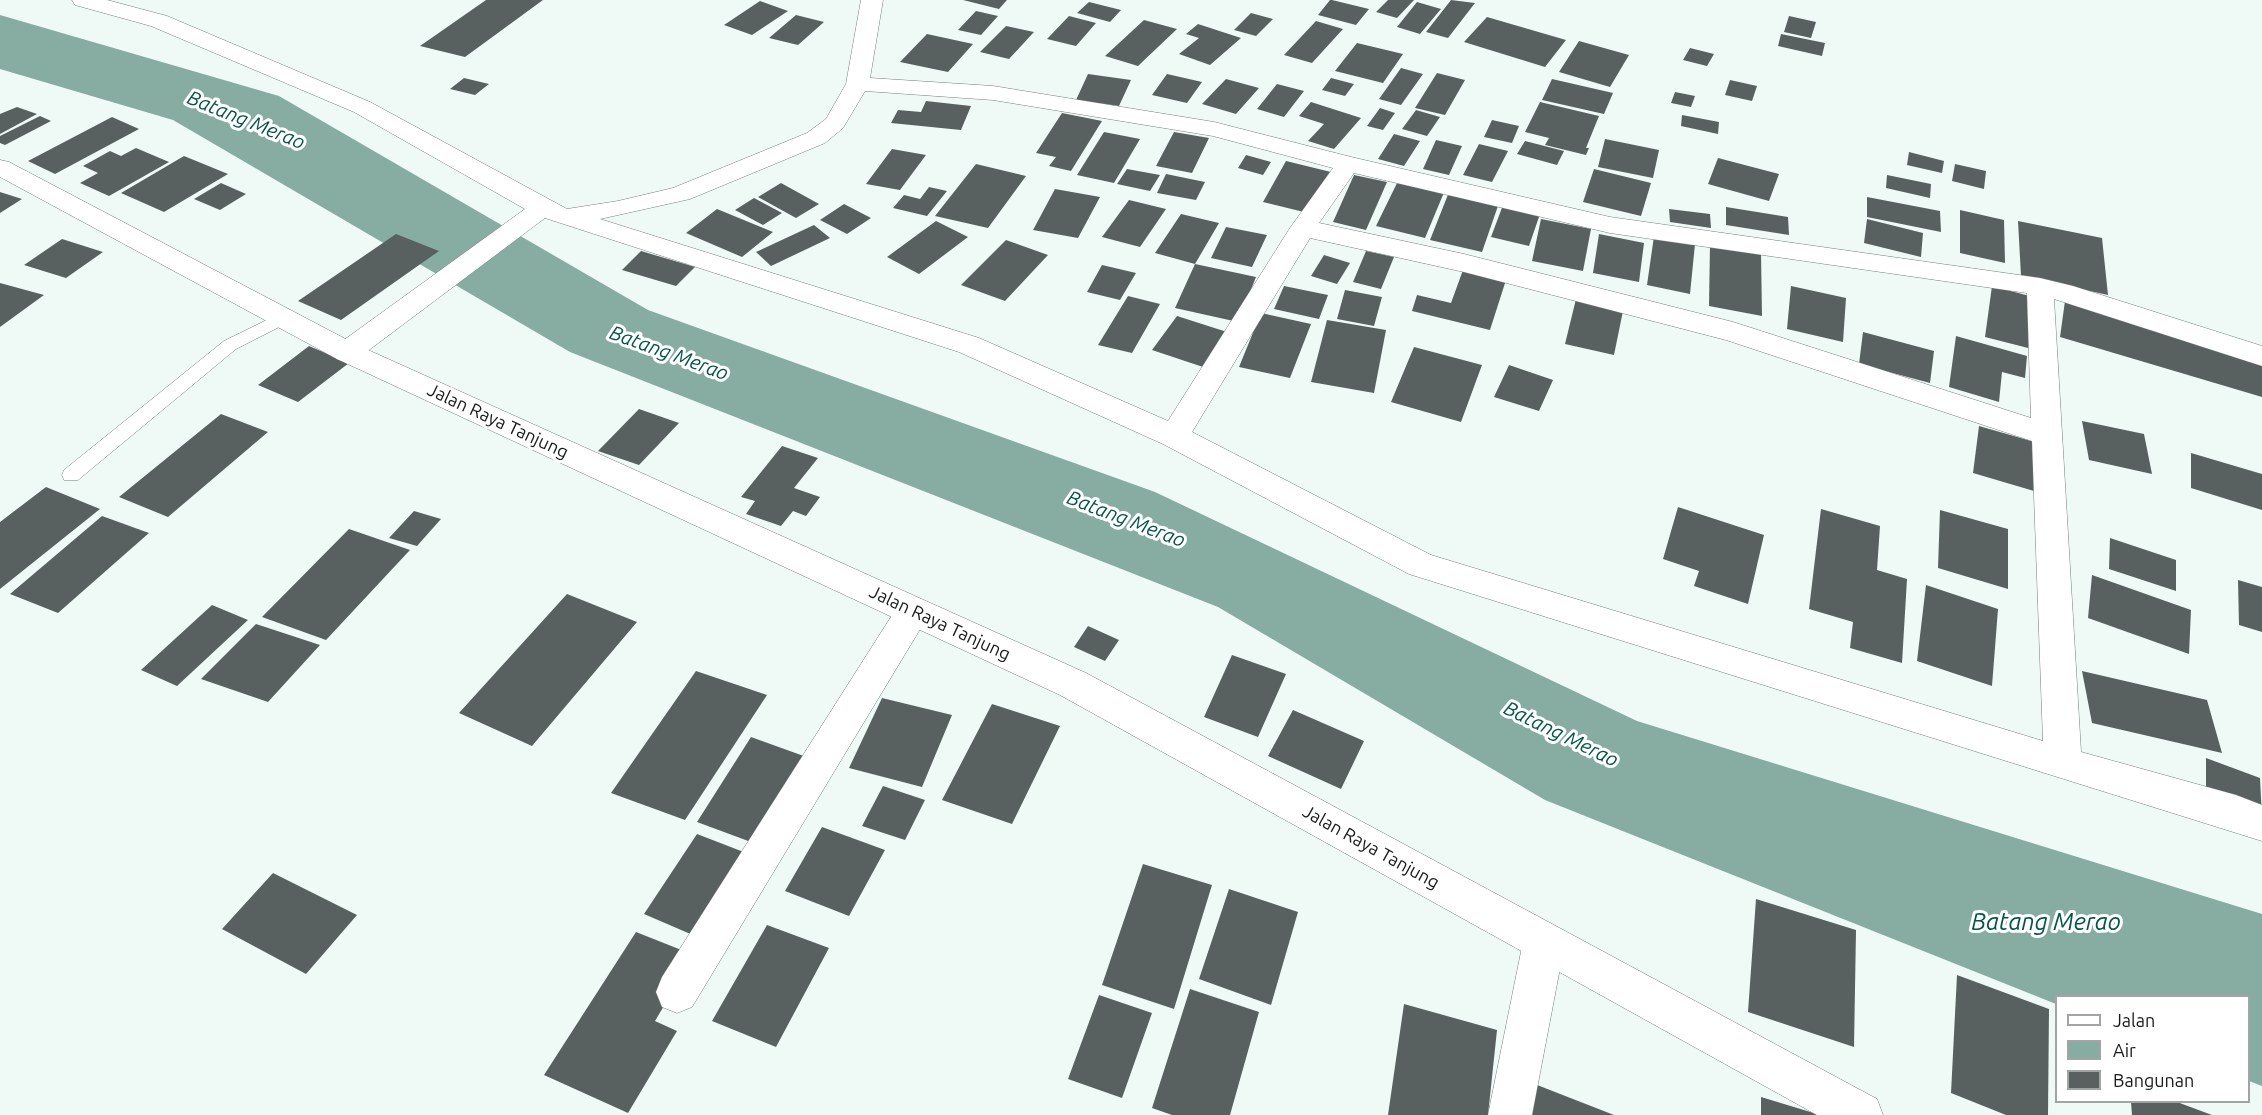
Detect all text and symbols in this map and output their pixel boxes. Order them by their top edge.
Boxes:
water label: Batang Merao [184,86,308,154]
water label: Batang Merao [606,320,732,386]
street label: Jalan Raya Tanjung [424,379,572,463]
water label: Batang Merao [1064,485,1188,553]
street label: Jalan Raya Tanjung [866,581,1014,665]
water label: Batang Merao [1500,696,1622,772]
street label: Jalan Raya Tanjung [1299,800,1443,894]
water label: Batang Merao [1971,908,2121,936]
legend [2055,995,2250,1103]
text: Jalan [2113,1010,2155,1030]
text: Air [2113,1040,2136,1060]
text: Bangunan [2113,1070,2194,1090]

